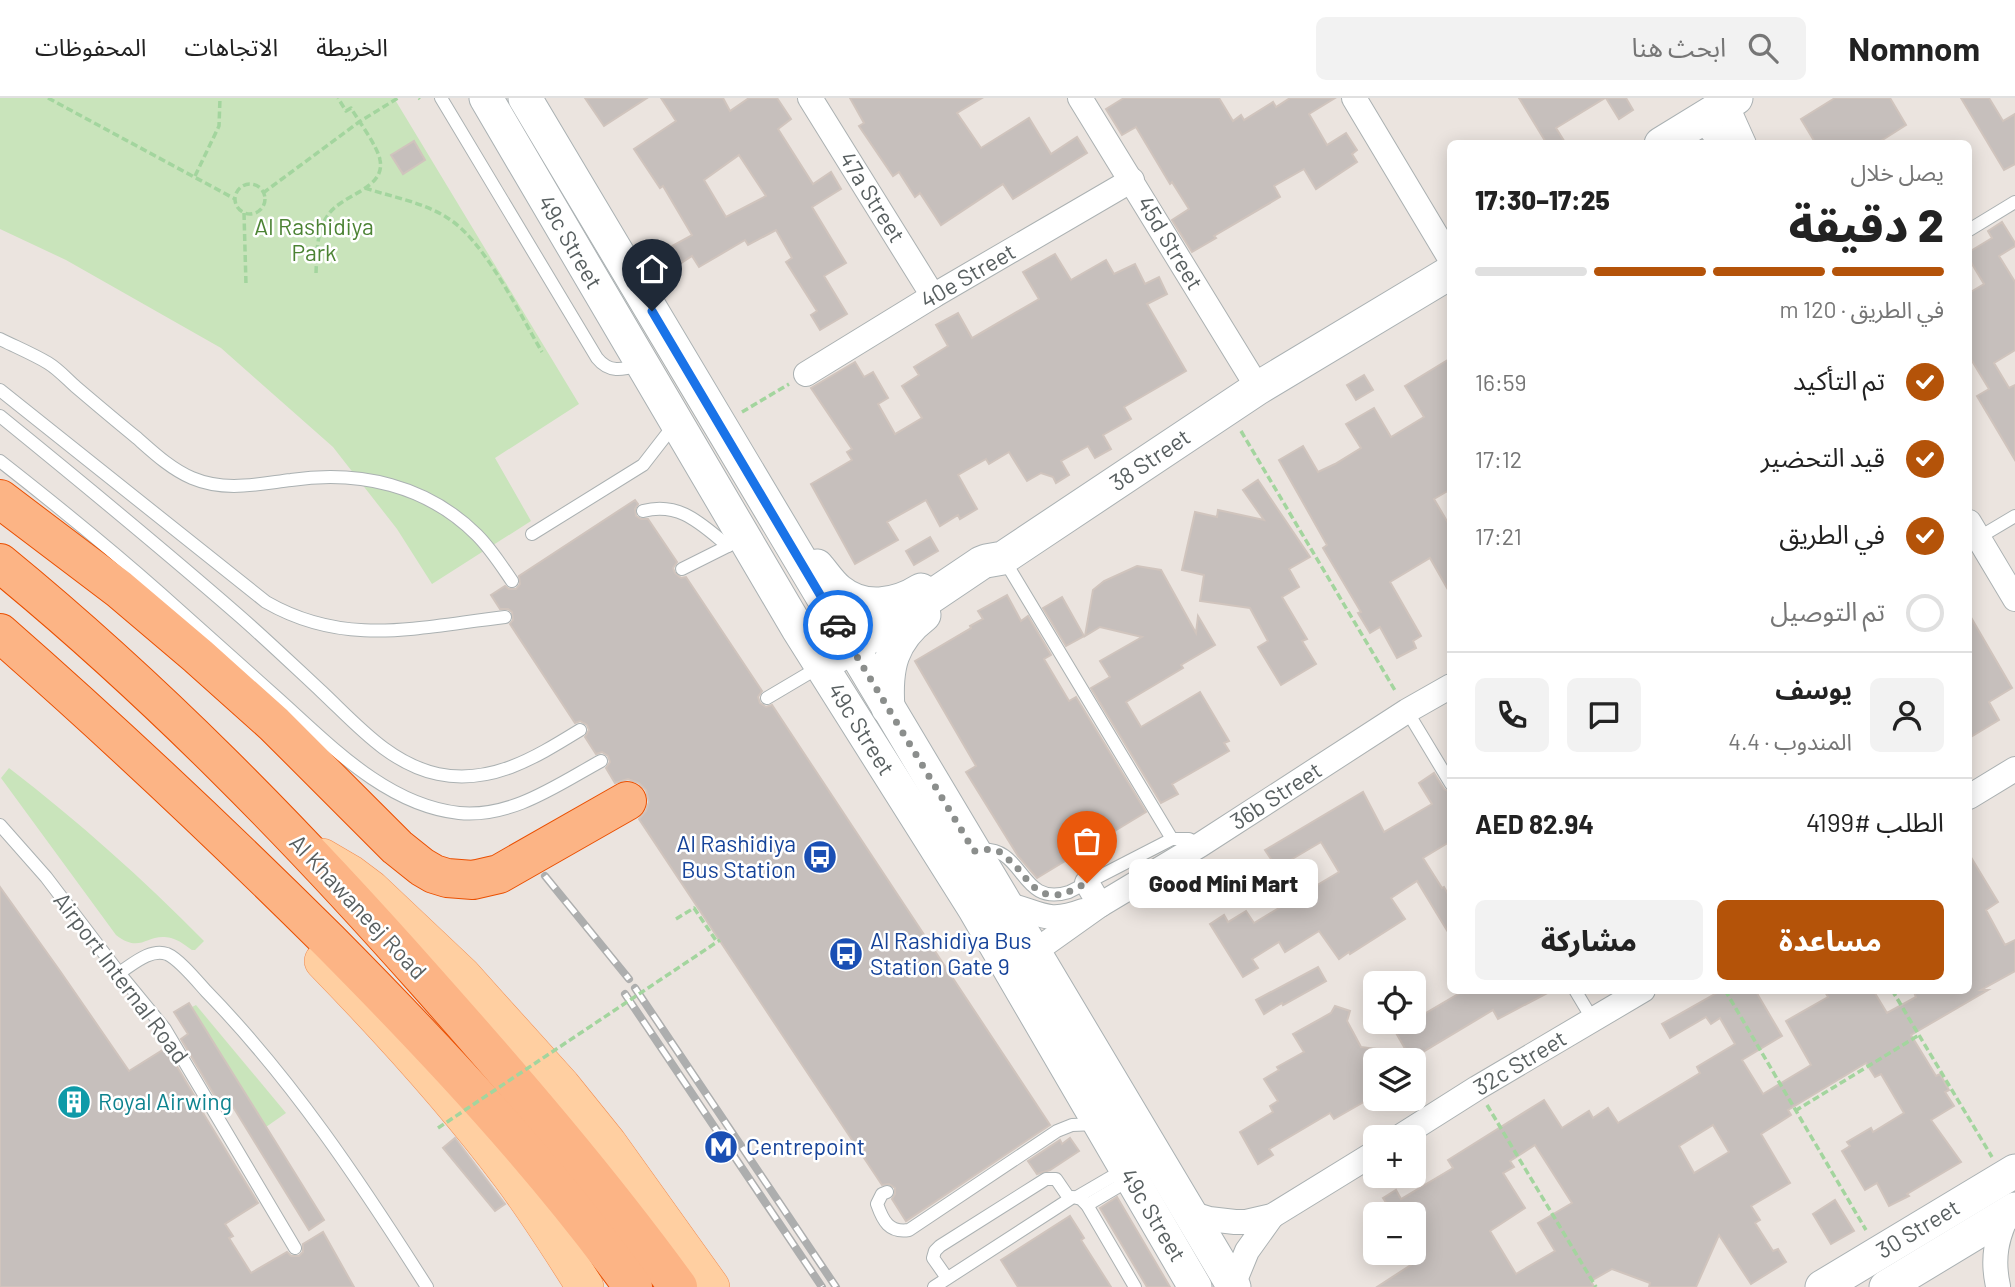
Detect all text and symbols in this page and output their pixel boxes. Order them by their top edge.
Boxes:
search box [1316,17,1806,80]
text: Nomnom [1848,28,1980,68]
icon: search [1744,29,1782,67]
text: ابحث هنا [1631,31,1726,62]
text: المحفوظات [35,32,146,61]
text: الاتجاهات [184,32,278,61]
text: الخريطة [316,32,388,61]
street label: 47a Street [834,146,912,247]
text: يصل خلال [1851,158,1944,186]
text: 17:25–17:30 [1475,184,1610,215]
street label: 49c Street [533,189,609,294]
street label: 45d Street [1132,191,1210,294]
text: 2 دقيقة [1789,196,1944,251]
park label: Al Rashidiya Park [254,212,374,266]
street label: 40e Street [915,237,1020,314]
pin [622,239,682,311]
icon: home [633,250,671,288]
text: في الطريق · 120 m [1779,295,1944,323]
icon: check [1906,363,1944,401]
text: تم التأكيد [1793,364,1885,395]
text: 16:59 [1475,368,1527,396]
street label: 38 Street [1104,422,1195,496]
icon: check [1906,440,1944,478]
text: قيد التحضير [1761,441,1885,472]
text: 17:12 [1475,445,1522,473]
icon: check [1906,517,1944,555]
text: في الطريق [1779,518,1885,549]
text: 17:21 [1475,522,1522,550]
courier [803,590,873,660]
text: تم التوصيل [1770,595,1885,626]
icon: car [819,606,857,644]
text: يوسف [1775,673,1852,704]
street label: 49c Street [822,677,901,780]
button: phone [1475,678,1549,752]
button: chat [1567,678,1641,752]
button: person [1870,678,1944,752]
text: المندوب · 4.4 [1728,727,1852,755]
street label: 36b Street [1224,755,1327,835]
text: الطلب #4199 [1806,806,1944,837]
text: AED 82.94 [1475,808,1594,839]
pin [1057,811,1117,883]
icon: bag [1068,822,1106,860]
street label: Al Khawaneej Road [284,828,433,985]
place label: Al Rashidiya Bus Station [676,829,796,883]
bus stop icon: Al Rashidiya Bus Station [801,838,839,876]
callout: Good Mini Mart [1129,858,1318,908]
text: Good Mini Mart [1149,869,1298,897]
street label: Airport Internal Road [48,886,195,1068]
button: مشاركة [1475,900,1703,980]
button: مساعدة [1717,900,1944,980]
place label: Al Rashidiya Bus Station Gate 9 [870,926,1032,980]
bus stop icon: Al Rashidiya Bus Station Gate 9 [827,935,865,973]
map controls [1363,971,1426,1265]
button: locate [1363,971,1426,1034]
street label: 32c Street [1468,1023,1571,1101]
button: layers [1363,1048,1426,1111]
building icon: Royal Airwing [55,1083,93,1121]
place label: Royal Airwing [98,1087,232,1115]
button: + [1363,1125,1426,1188]
metro station icon: Centrepoint [702,1128,740,1166]
place label: Centrepoint [746,1132,865,1160]
street label: 49c Street [1115,1163,1193,1266]
street label: 30 Street [1871,1192,1964,1264]
button: − [1363,1202,1426,1265]

